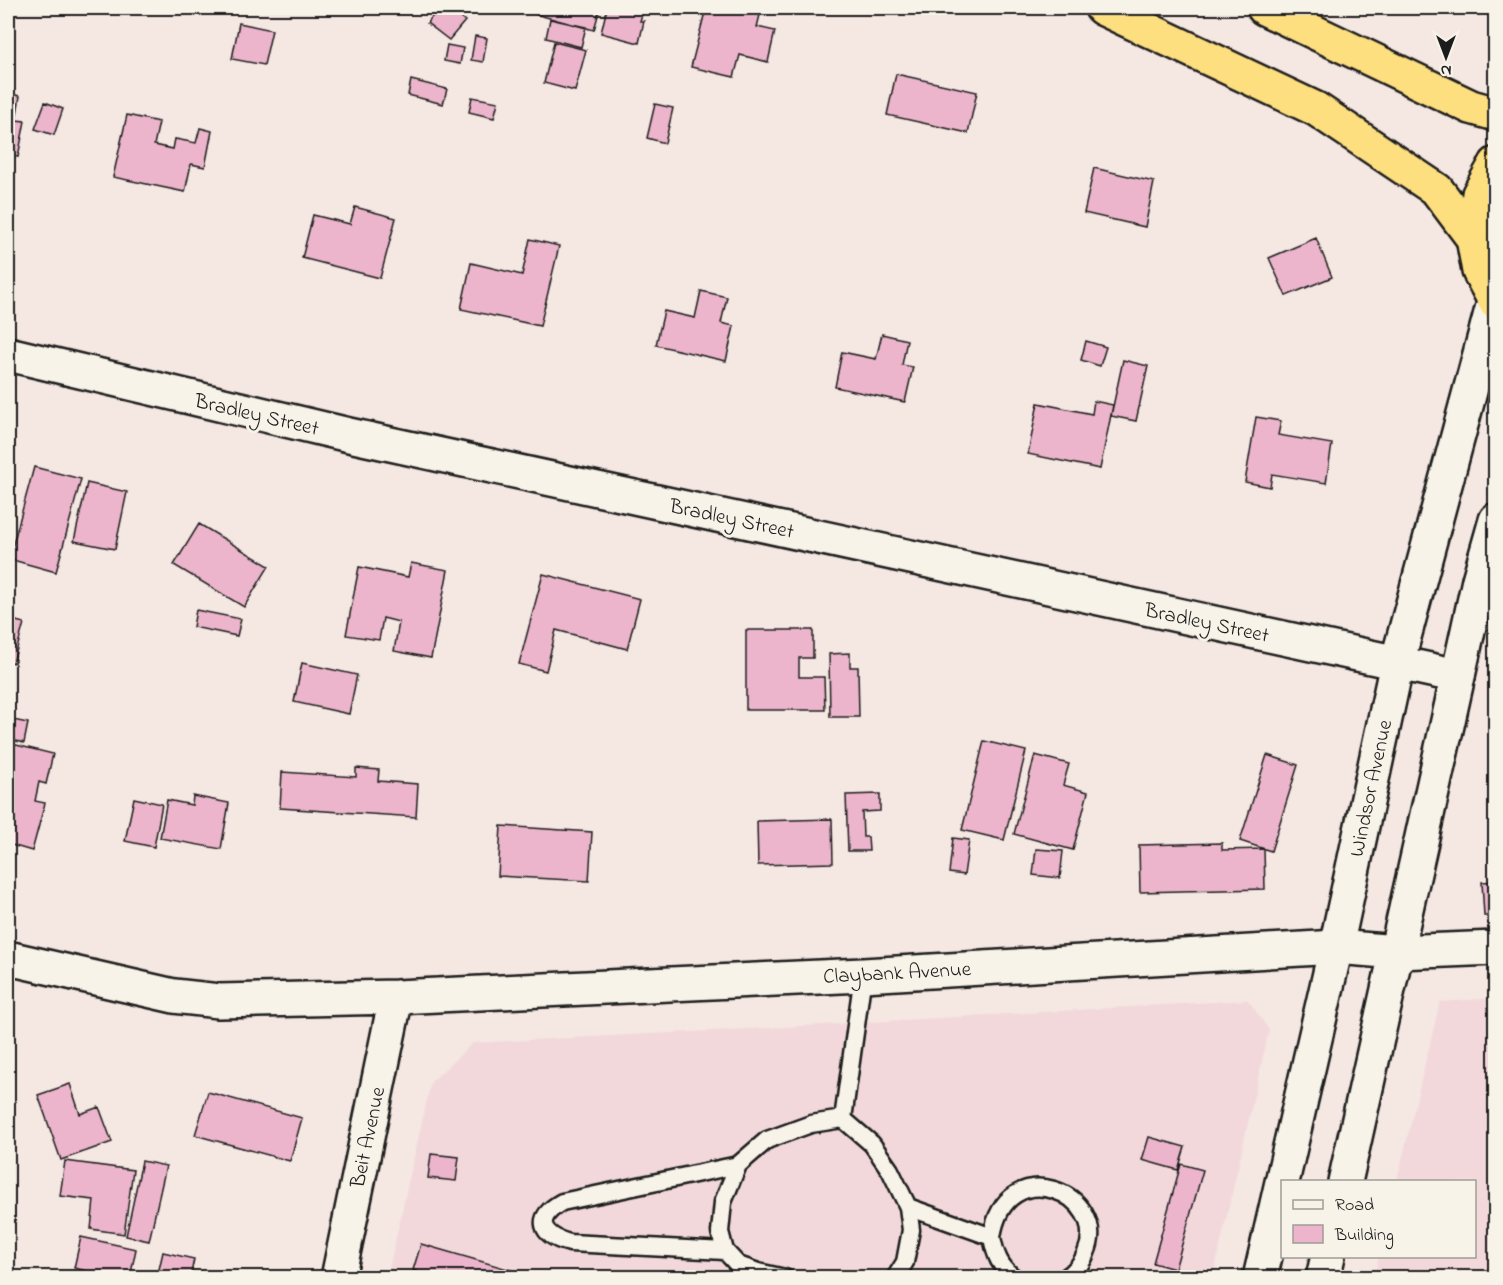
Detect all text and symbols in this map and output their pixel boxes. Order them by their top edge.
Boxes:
north arrow [1416,27,1476,87]
text: N [1440,58,1451,82]
street label: Bradley Street [190,387,322,447]
street label: Bradley Street [665,492,797,550]
street label: Bradley Street [1140,596,1272,654]
street label: Windsor Avenue [1343,717,1401,860]
street label: Claybank Avenue [822,955,973,995]
street label: Beit Avenue [343,1084,394,1192]
legend [1281,1180,1476,1258]
text: Road [1335,1193,1374,1219]
text: Building [1334,1223,1394,1250]

